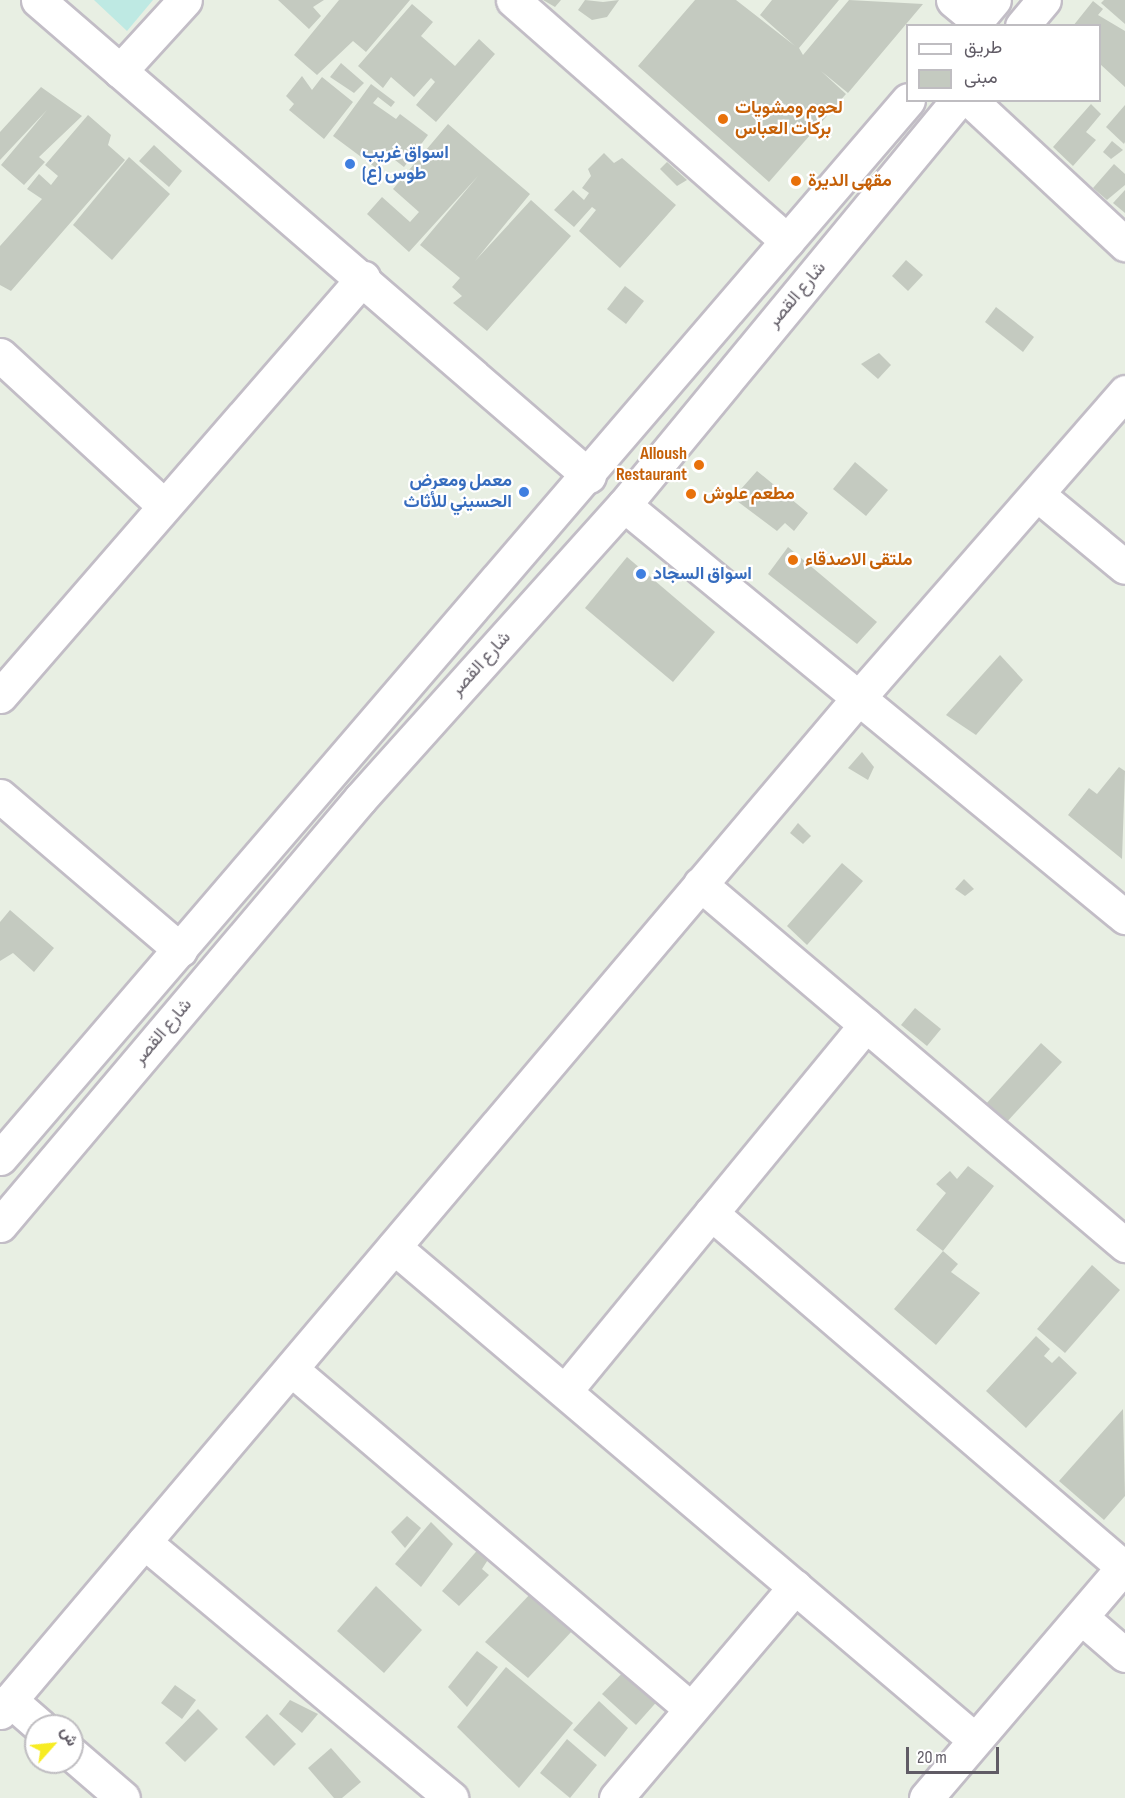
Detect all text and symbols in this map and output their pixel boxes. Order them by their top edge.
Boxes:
legend [906,24,1101,102]
text: طريق [964,37,1002,58]
text: مبنى [964,67,998,88]
place label: لحوم ومشويات بركات العباس [735,98,843,140]
marker: لحوم ومشويات بركات العباس [716,112,730,126]
place label: اسواق غريب طوس (ع) [362,143,449,186]
marker: اسواق غريب طوس (ع) [343,157,357,171]
place label: مقهى الديرة [808,170,892,192]
marker: مقهى الديرة [789,174,803,188]
street label: شارع القصر [763,257,831,333]
place label: Alloush Restaurant [616,444,687,486]
marker: Alloush Restaurant [692,458,706,472]
place label: معمل ومعرض الحسيني للأثاث [404,471,512,514]
place label: مطعم علوش [703,483,795,505]
marker: معمل ومعرض الحسيني للأثاث [517,485,531,499]
marker: مطعم علوش [684,487,698,501]
place label: ملتقى الاصدقاء [805,549,912,571]
marker: ملتقى الاصدقاء [786,553,800,567]
place label: اسواق السجاد [653,563,752,585]
marker: اسواق السجاد [634,567,648,581]
street label: شارع القصر [446,627,516,701]
street label: شارع القصر [129,994,197,1070]
north arrow [24,1714,84,1774]
text: ش [56,1724,82,1749]
scale bar [909,1735,1002,1773]
text: 20 m [917,1747,947,1768]

